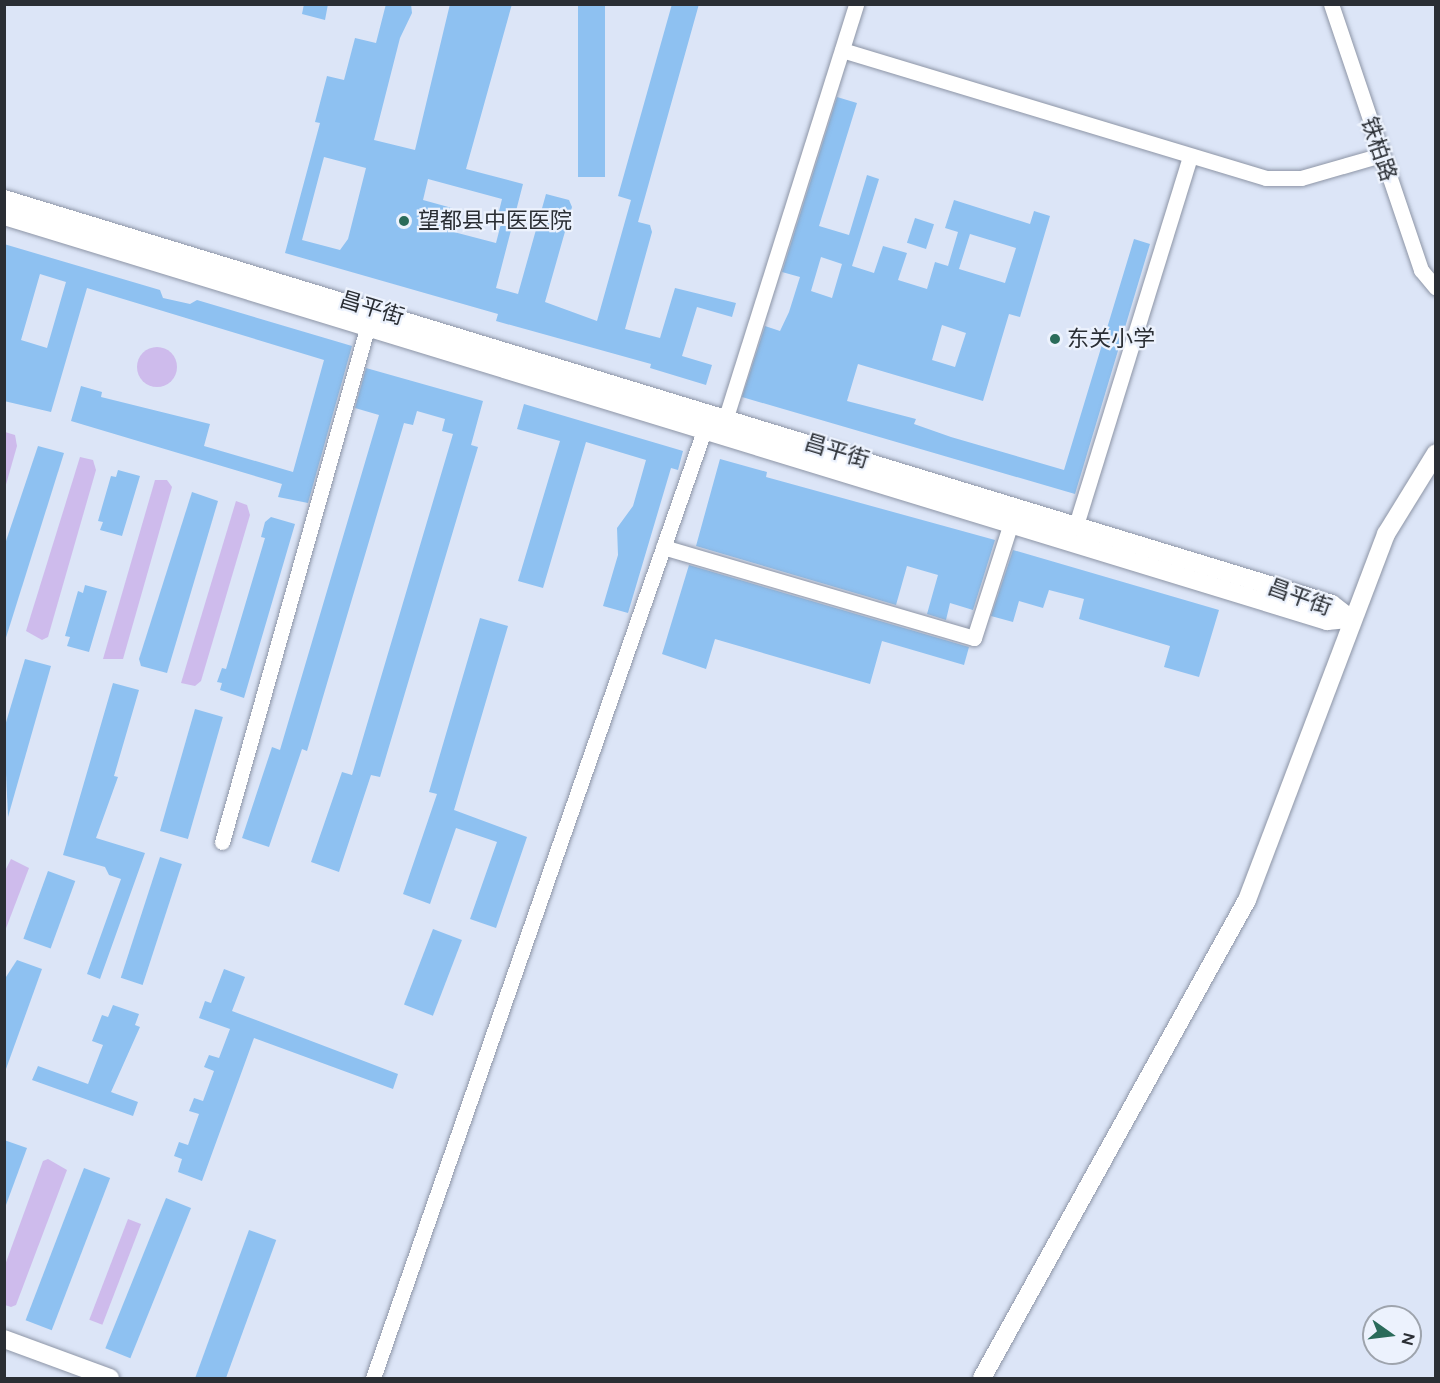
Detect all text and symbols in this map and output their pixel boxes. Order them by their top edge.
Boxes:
street label: 铁柏路 [1356,114,1402,184]
place label: 望都县中医医院 [418,208,572,234]
marker: 望都县中医医院 [395,212,413,230]
street label: 昌平街 [337,286,407,330]
place label: 东关小学 [1067,326,1155,352]
marker: 东关小学 [1048,332,1062,346]
street label: 昌平街 [802,429,872,473]
street label: 昌平街 [1264,573,1336,621]
north arrow [1362,1305,1422,1365]
text: N [1397,1331,1419,1347]

